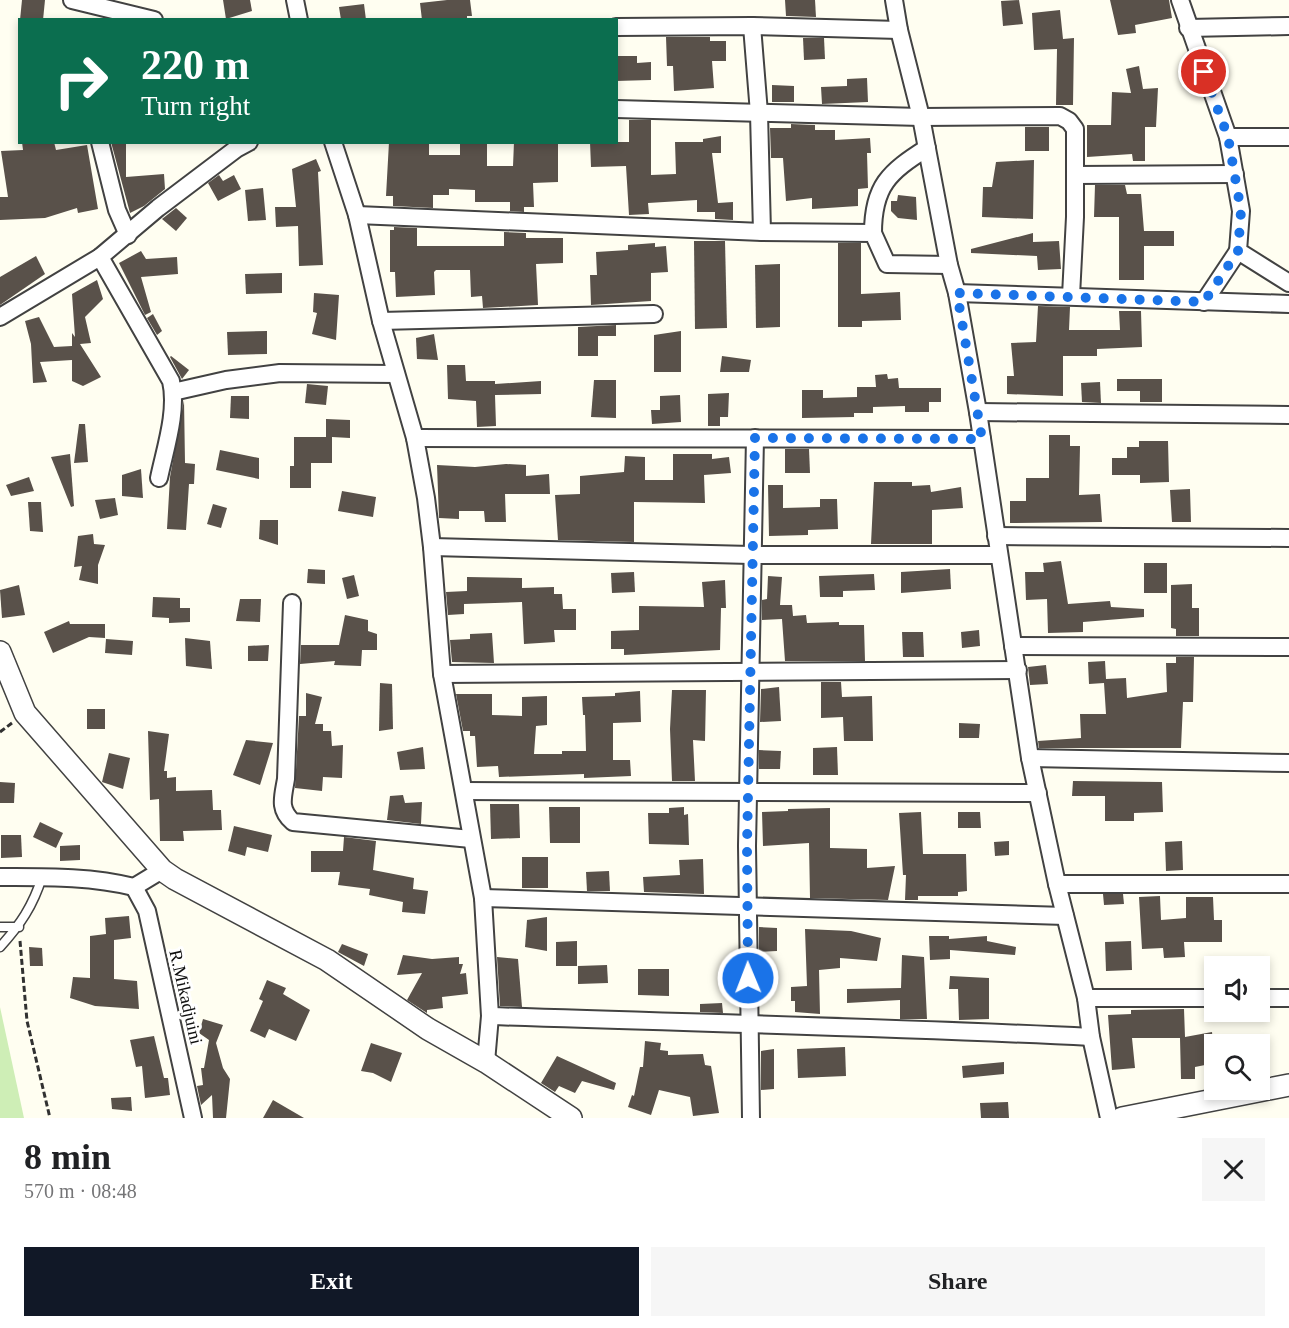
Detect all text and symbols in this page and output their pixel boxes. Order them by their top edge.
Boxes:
icon: right [42,42,120,120]
text: 220 m [141,42,250,88]
pin [1178,46,1229,97]
icon: arrive [1187,55,1220,88]
text: Turn right [141,91,250,121]
position arrow [716,946,780,1010]
street label: R.Mikadjuini [165,948,207,1046]
map controls [1204,956,1270,1100]
button: sound [1204,956,1270,1022]
button: search [1204,1034,1270,1100]
text: 8 min [24,1137,111,1177]
button: close [1202,1138,1265,1201]
text: 570 m · 08:48 [24,1180,137,1202]
button: Exit [24,1247,639,1316]
button: Share [651,1247,1265,1316]

